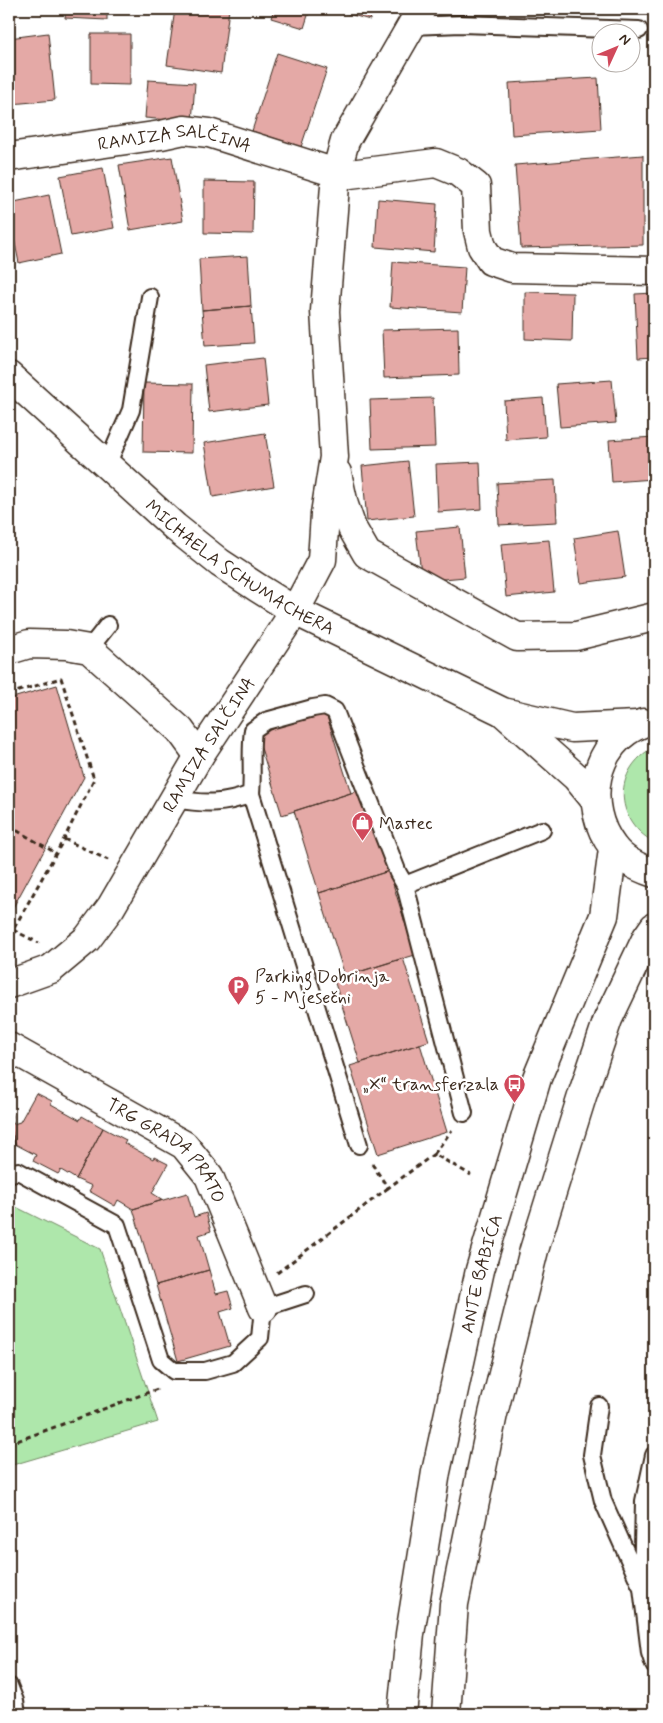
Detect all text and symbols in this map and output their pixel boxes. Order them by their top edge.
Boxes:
north arrow [590,22,640,72]
text: N [615,30,634,49]
street label: RAMIZA SALČINA [96,119,254,159]
street label: MICHAELA SCHUMACHERA [140,495,338,641]
street label: RAMIZA SALČINA [158,673,261,817]
shop icon: Mastec [351,811,375,842]
place label: Mastec [379,812,433,836]
place label: Parking Dobrinja 5 - Mjesečni [255,965,389,1010]
parking icon: Parking Dobrinja 5 - Mjesečni [227,974,251,1005]
bus stop icon: „X“ transferzala [503,1072,527,1103]
place label: „X“ transferzala [362,1073,499,1097]
street label: TRG GRADA PRATO [102,1093,230,1207]
street label: ANTE BABIĆA [456,1212,509,1335]

